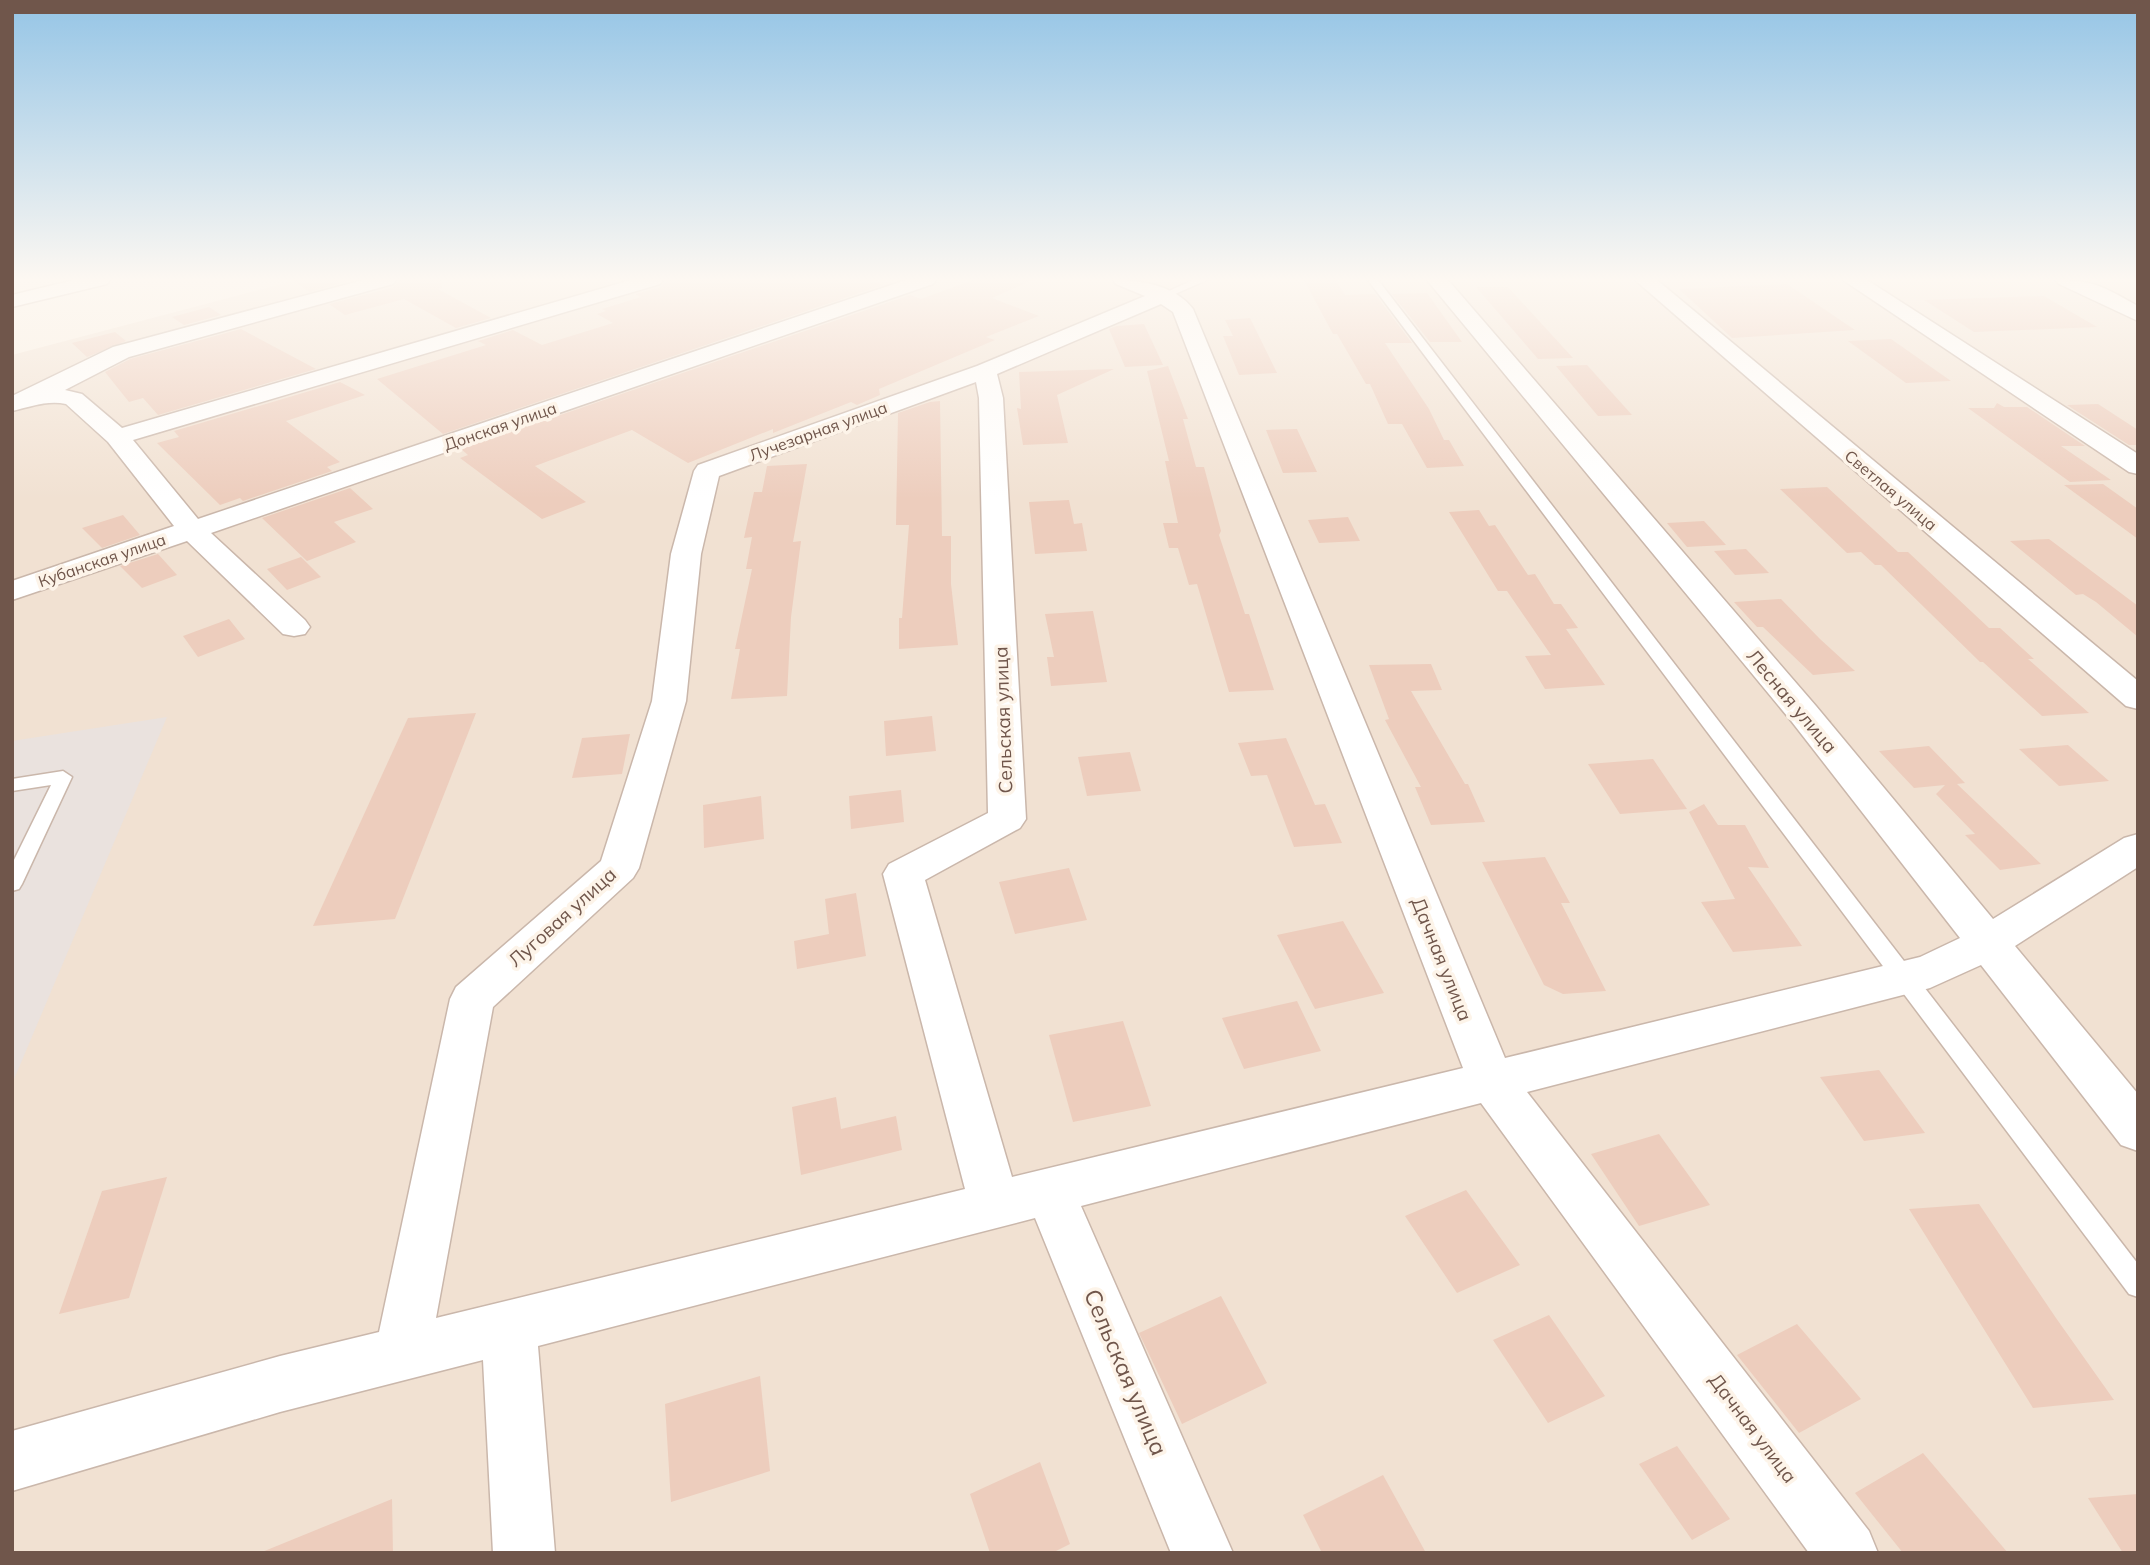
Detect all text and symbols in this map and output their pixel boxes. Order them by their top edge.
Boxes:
street label: Донская улица [441,397,559,455]
street label: Лучезарная улица [746,397,890,465]
street label: Светлая улица [1841,445,1941,535]
street label: Кубанская улица [36,529,168,591]
street label: Лесная улица [1742,644,1842,758]
street label: Сельская улица [988,646,1018,794]
street label: Луговая улица [503,862,621,972]
street label: Дачная улица [1406,894,1478,1024]
street label: Сельская улица [1078,1284,1174,1460]
street label: Дачная улица [1704,1368,1802,1488]

